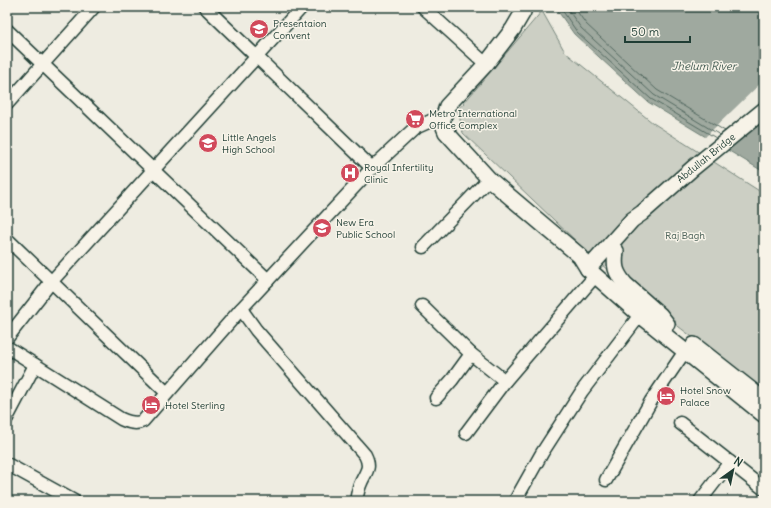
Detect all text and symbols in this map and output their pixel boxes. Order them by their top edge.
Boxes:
place label: Presentaion Convent [273,17,327,42]
school or university icon: Presentaion Convent [248,18,270,40]
scale bar [625,18,690,44]
text: 50 m [631,24,660,39]
water label: Jhelum River [672,59,738,73]
place label: Metro International Office Complex [429,107,517,132]
supermarket icon: Metro International Office Complex [404,108,426,130]
street label: Abdullah Bridge [674,130,738,186]
place label: Little Angels High School [222,131,277,156]
school or university icon: Little Angels High School [197,132,219,154]
place label: Royal Infertility Clinic [364,161,434,186]
hospital icon: Royal Infertility Clinic [339,162,361,184]
place label: New Era Public School [336,216,395,241]
school or university icon: New Era Public School [311,217,333,239]
park label: Raj Bagh [665,229,705,242]
place label: Hotel Snow Palace [680,384,731,409]
hotel icon: Hotel Snow Palace [655,385,677,407]
hotel icon: Hotel Sterling [140,394,162,416]
place label: Hotel Sterling [165,399,225,412]
north arrow [713,450,753,490]
text: N [731,454,745,470]

